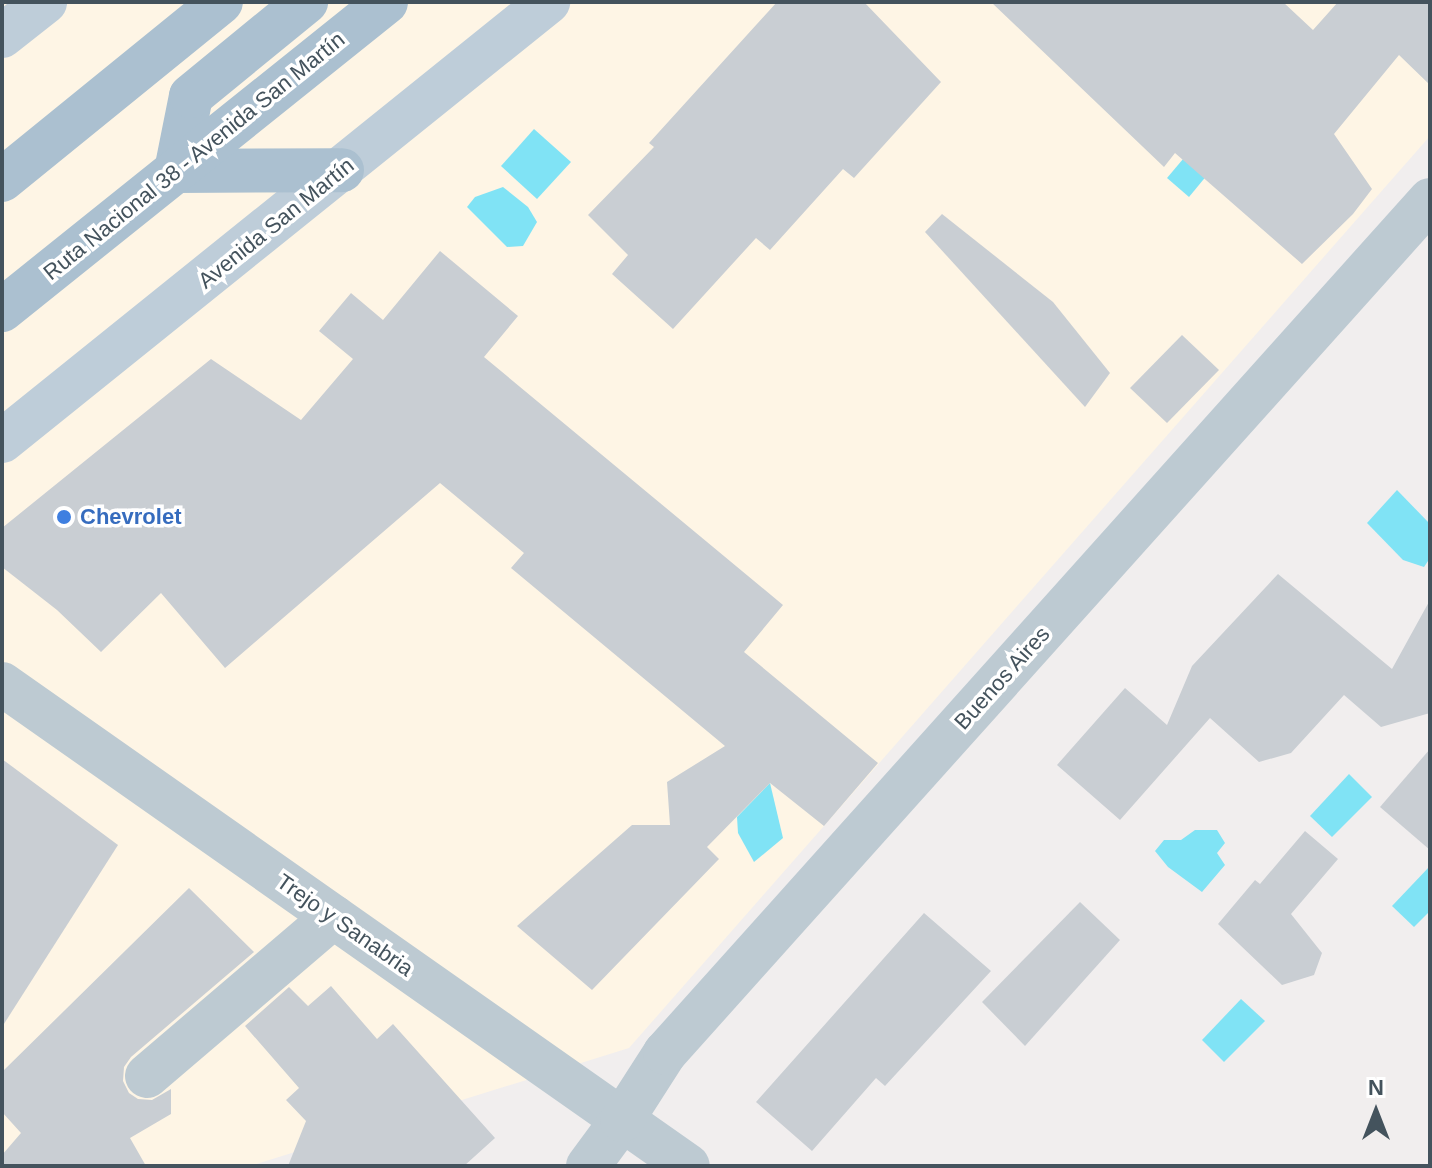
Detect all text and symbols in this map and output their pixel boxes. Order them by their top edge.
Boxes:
street label: Ruta Nacional 38 - Avenida San Martín [38,26,350,286]
street label: Avenida San Martín [193,152,359,294]
place label: Chevrolet [80,504,181,530]
marker: Chevrolet [55,508,73,526]
street label: Buenos Aires [948,621,1056,735]
street label: Trejo y Sanabria [272,868,418,982]
north arrow [1336,1072,1416,1152]
text: N [1368,1075,1384,1100]

